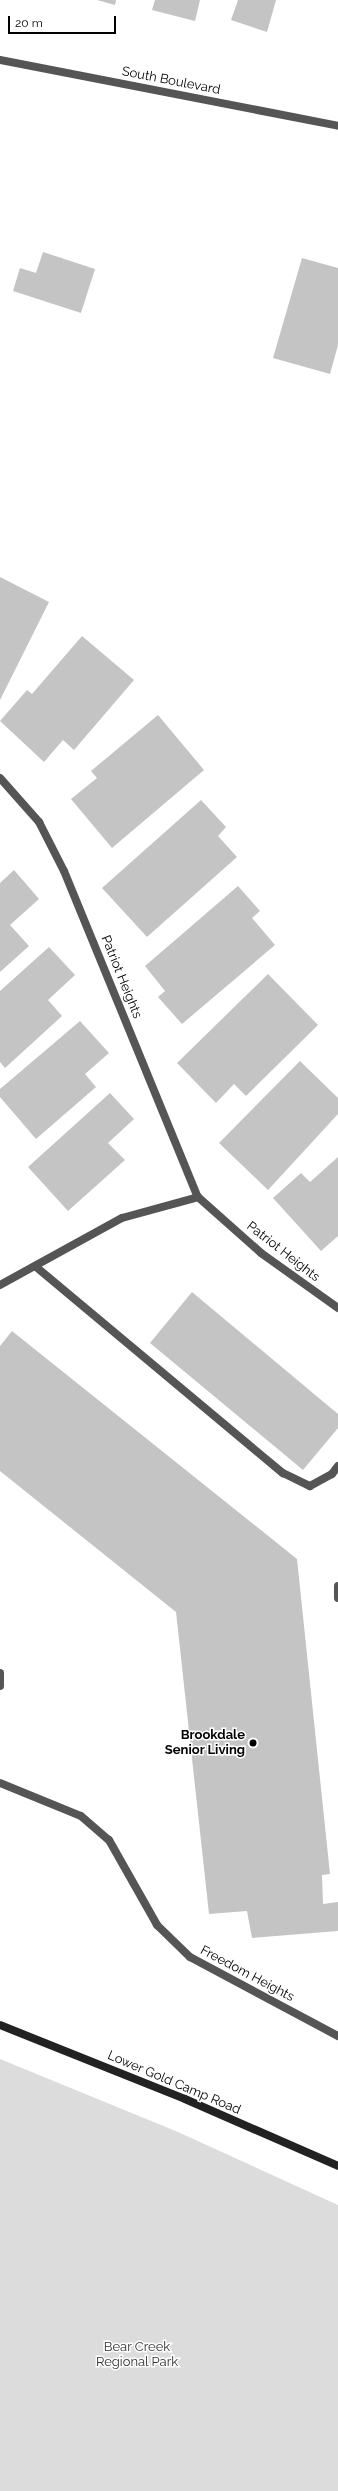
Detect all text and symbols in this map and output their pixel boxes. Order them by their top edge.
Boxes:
scale bar [10,8,118,34]
text: 20 m [15,16,43,30]
street label: South Boulevard [120,64,222,98]
street label: Patriot Heights [97,933,145,1021]
street label: Patriot Heights [243,1219,323,1285]
place label: Brookdale Senior Living [165,1728,245,1759]
marker: Brookdale Senior Living [248,1738,258,1748]
street label: Freedom Heights [197,1943,297,2005]
street label: Lower Gold Camp Road [105,2048,243,2118]
park label: Bear Creek Regional Park [96,2340,178,2371]

